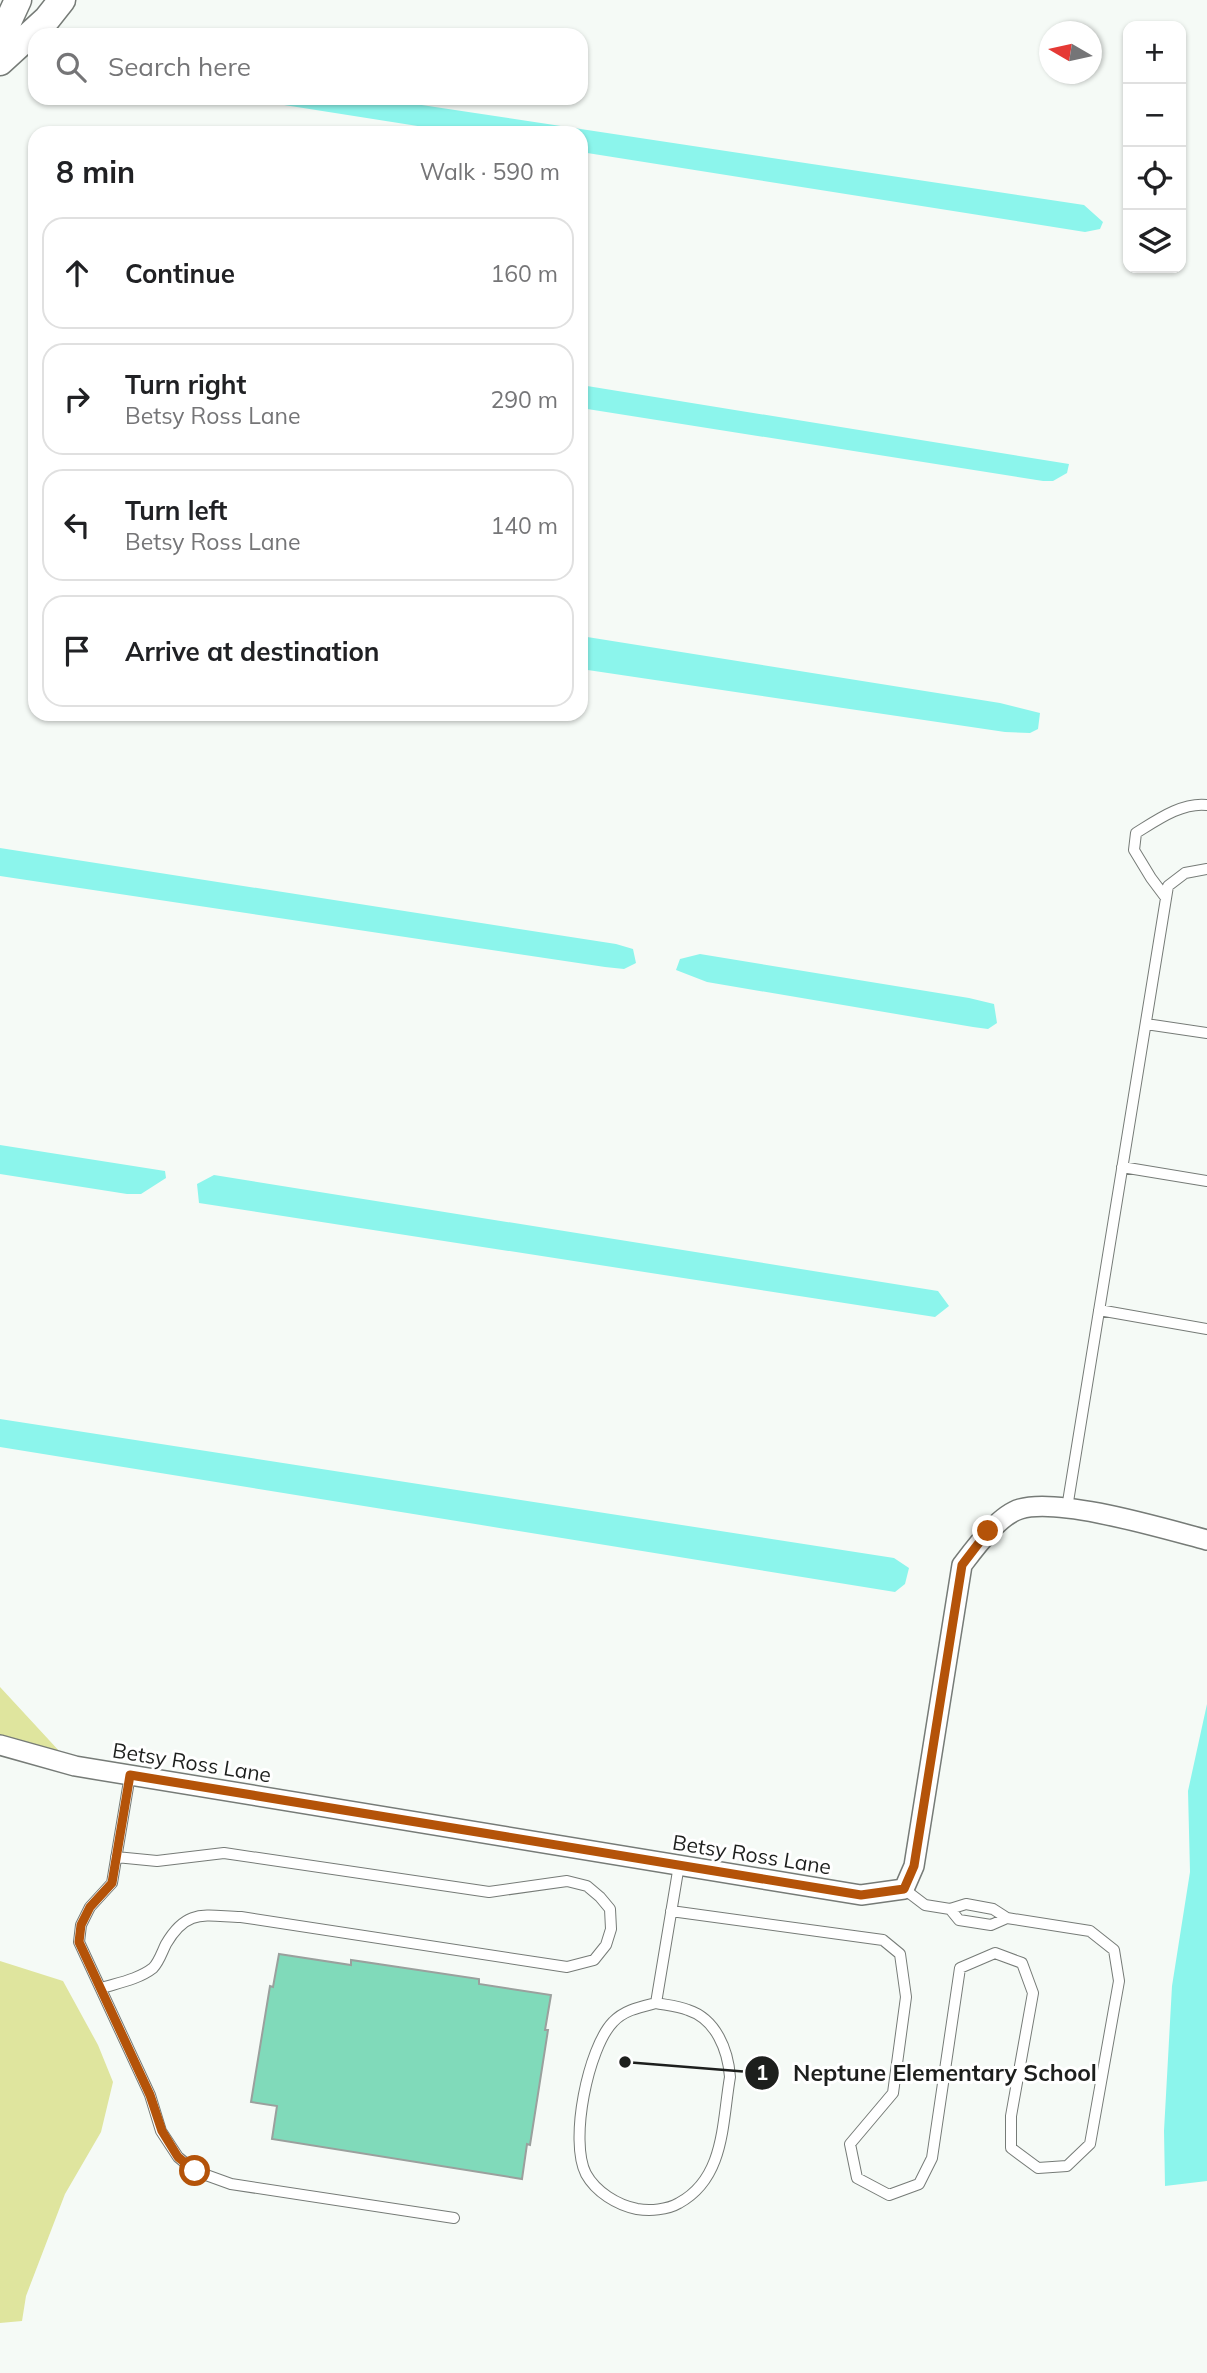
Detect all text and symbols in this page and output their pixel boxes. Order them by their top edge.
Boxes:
north arrow [1039,21,1102,84]
map controls [1123,21,1186,273]
button: + [1123,21,1186,84]
search box [28,28,588,105]
icon: search [52,48,90,86]
text: Search here [108,50,251,83]
button: − [1123,84,1186,147]
button: locate [1123,147,1186,210]
text: 8 min [56,153,135,191]
text: Walk · 590 m [420,157,560,186]
button: layers [1123,210,1186,273]
icon: ahead [58,254,96,292]
text: Continue [125,257,235,290]
text: 160 m [490,259,558,288]
text: Turn right [125,368,246,401]
icon: right [58,380,96,418]
text: 290 m [490,385,558,414]
text: Betsy Ross Lane [125,401,301,430]
text: Turn left [125,494,227,527]
icon: left [58,506,96,544]
text: 140 m [490,511,558,540]
text: Betsy Ross Lane [125,527,301,556]
icon: arrive [58,632,96,670]
text: Arrive at destination [125,635,380,668]
route end [972,1515,1003,1546]
street label: Betsy Ross Lane [111,1737,273,1787]
street label: Betsy Ross Lane [671,1829,833,1879]
callout: Neptune Elementary School [744,2051,1111,2095]
text: Neptune Elementary School [793,2058,1097,2087]
text: 1 [756,2059,768,2085]
route start [179,2155,210,2186]

